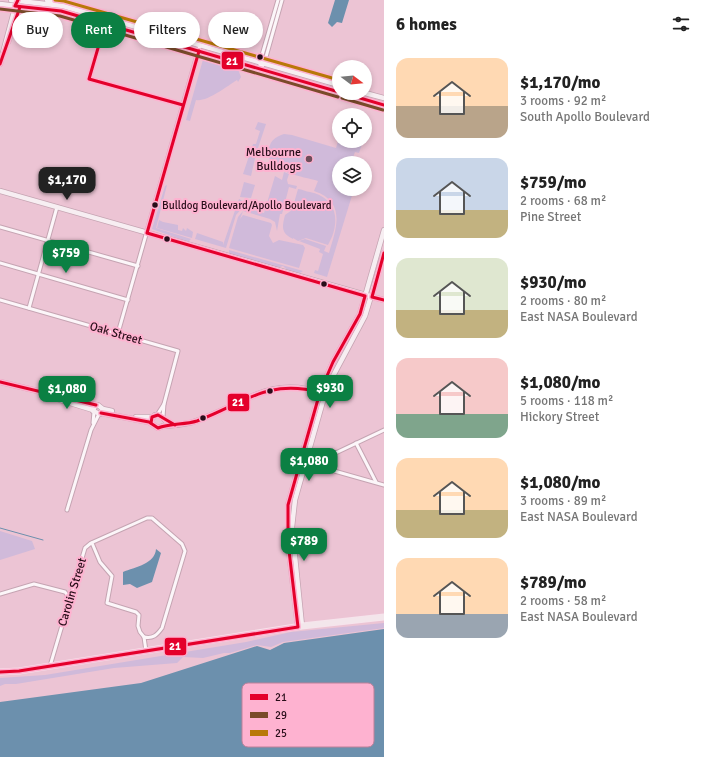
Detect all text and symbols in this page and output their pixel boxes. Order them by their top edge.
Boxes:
chip: Buy [12,12,63,48]
chip: Rent [71,12,126,48]
chip: Filters [134,12,200,48]
chip: New [208,12,263,48]
icon: filters [670,13,692,35]
text: 6 homes [396,14,457,35]
line badge: 21 [221,51,244,70]
unlabelled marker [255,52,265,62]
text: 21 [226,55,238,68]
north arrow [332,60,372,100]
map controls [332,60,372,196]
text: $1,170/mo [520,72,600,93]
icon: home [428,74,476,122]
text: 3 rooms · 92 m² [520,93,606,109]
button: locate [332,108,372,148]
text: South Apollo Boulevard [520,109,650,125]
place label: Melbourne Bulldogs [246,145,301,174]
marker: Melbourne Bulldogs [304,154,314,164]
button: layers [332,156,372,196]
pin: $1,170 [34,167,100,201]
text: $1,170 [48,172,86,188]
text: $759/mo [520,172,586,193]
icon: home [428,174,476,222]
text: 2 rooms · 68 m² [520,193,606,209]
place label: Bulldog Boulevard/Apollo Boulevard [162,199,332,212]
marker: Bulldog Boulevard/Apollo Boulevard [150,200,160,210]
text: Pine Street [520,209,581,225]
unlabelled marker [162,234,172,244]
pin: $759 [42,240,90,274]
text: $759 [52,245,80,261]
text: $930/mo [520,272,586,293]
icon: home [428,274,476,322]
unlabelled marker [319,279,329,289]
text: 2 rooms · 80 m² [520,293,606,309]
text: East NASA Boulevard [520,309,638,325]
street label: Oak Street [88,319,144,348]
text: $1,080/mo [520,372,600,393]
icon: home [428,374,476,422]
pin: $930 [306,375,354,409]
pin: $1,080 [34,376,100,410]
text: $930 [316,380,344,396]
text: $1,080 [48,381,86,397]
unlabelled marker [265,386,275,396]
line badge: 21 [227,393,250,412]
text: 5 rooms · 118 m² [520,393,613,409]
text: 21 [232,396,244,409]
text: Hickory Street [520,409,599,425]
unlabelled marker [198,413,208,423]
pin: $1,080 [276,448,342,482]
text: $1,080 [290,453,328,469]
text: $1,080/mo [520,472,600,493]
icon: home [428,474,476,522]
text: 3 rooms · 89 m² [520,493,606,509]
text: East NASA Boulevard [520,509,638,525]
pin: $789 [280,528,328,562]
text: $789 [290,533,318,549]
street label: Carolin Street [55,556,90,628]
text: $789/mo [520,572,586,593]
icon: home [428,574,476,622]
text: 2 rooms · 58 m² [520,593,606,609]
text: East NASA Boulevard [520,609,638,625]
line badge: 21 [164,637,187,656]
text: 21 [169,640,181,653]
legend [242,683,374,747]
text: 21 [275,691,287,704]
text: 29 [275,709,287,722]
text: 25 [275,727,287,740]

